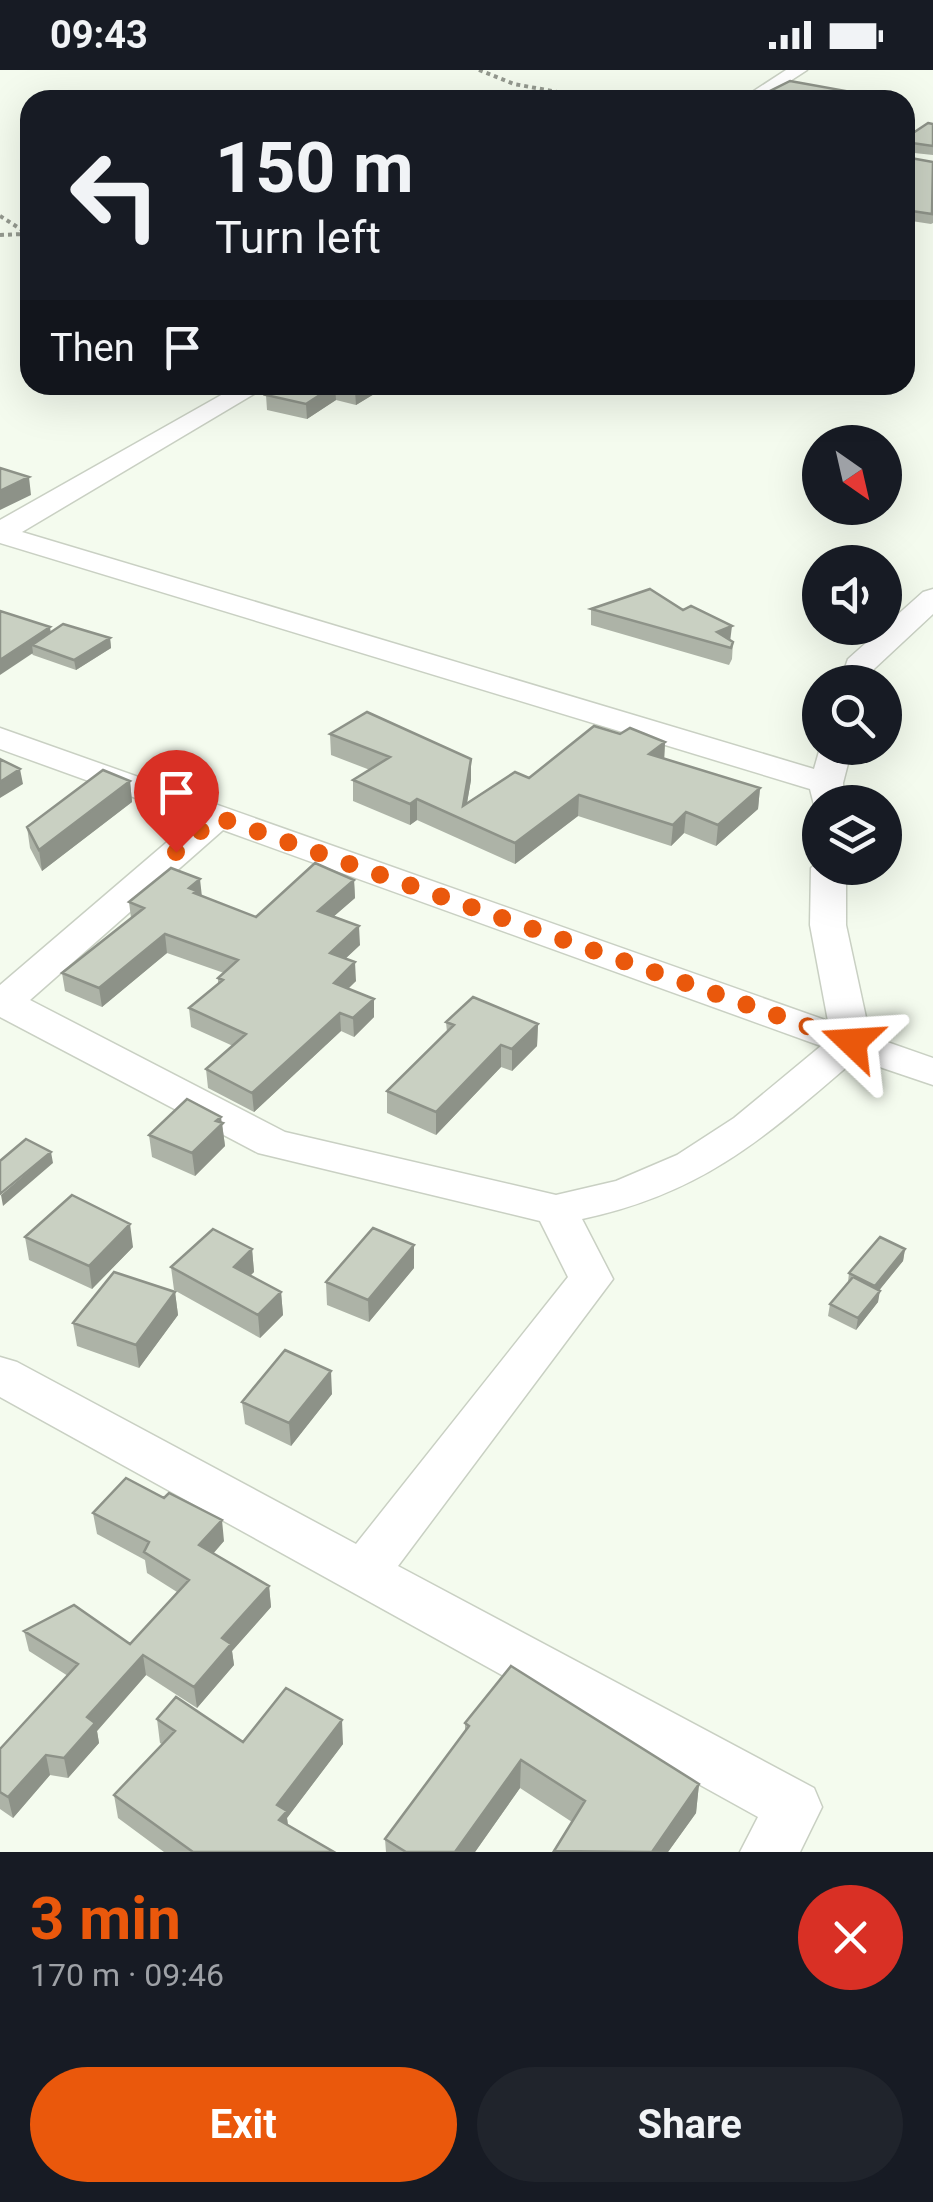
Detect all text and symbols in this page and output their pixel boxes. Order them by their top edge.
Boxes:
text: 09:43 [50,13,148,57]
text: 150 m [215,127,414,209]
icon: left [50,130,180,260]
text: Turn left [215,211,381,264]
icon: arrive [155,320,210,375]
text: Then [50,326,135,370]
north arrow [802,425,902,525]
map controls [802,425,902,885]
button: sound [802,545,902,645]
button: search [802,665,902,765]
pin [134,750,219,853]
icon: arrive [149,765,204,820]
button: layers [802,785,902,885]
position arrow [800,990,904,1094]
text: 3 min [30,1883,181,1954]
button: close [798,1885,903,1990]
text: 170 m · 09:46 [30,1956,224,1994]
button: Exit [30,2067,457,2182]
button: Share [477,2067,903,2182]

